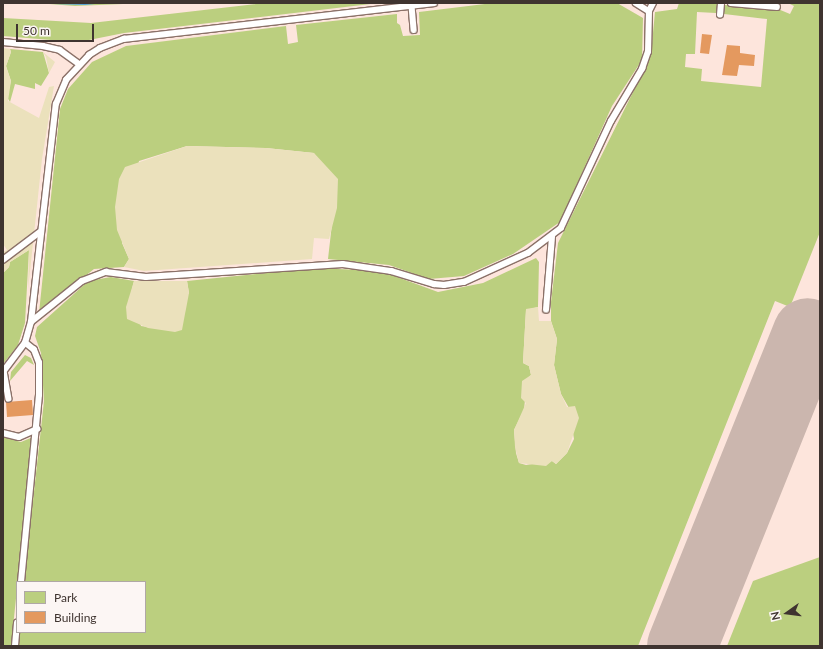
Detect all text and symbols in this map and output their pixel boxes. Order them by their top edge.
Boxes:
scale bar [18,16,96,42]
text: 50 m [23,23,50,38]
legend [16,581,146,633]
text: Park [54,590,77,605]
north arrow [767,593,807,633]
text: Building [54,610,97,625]
text: N [768,610,782,622]

